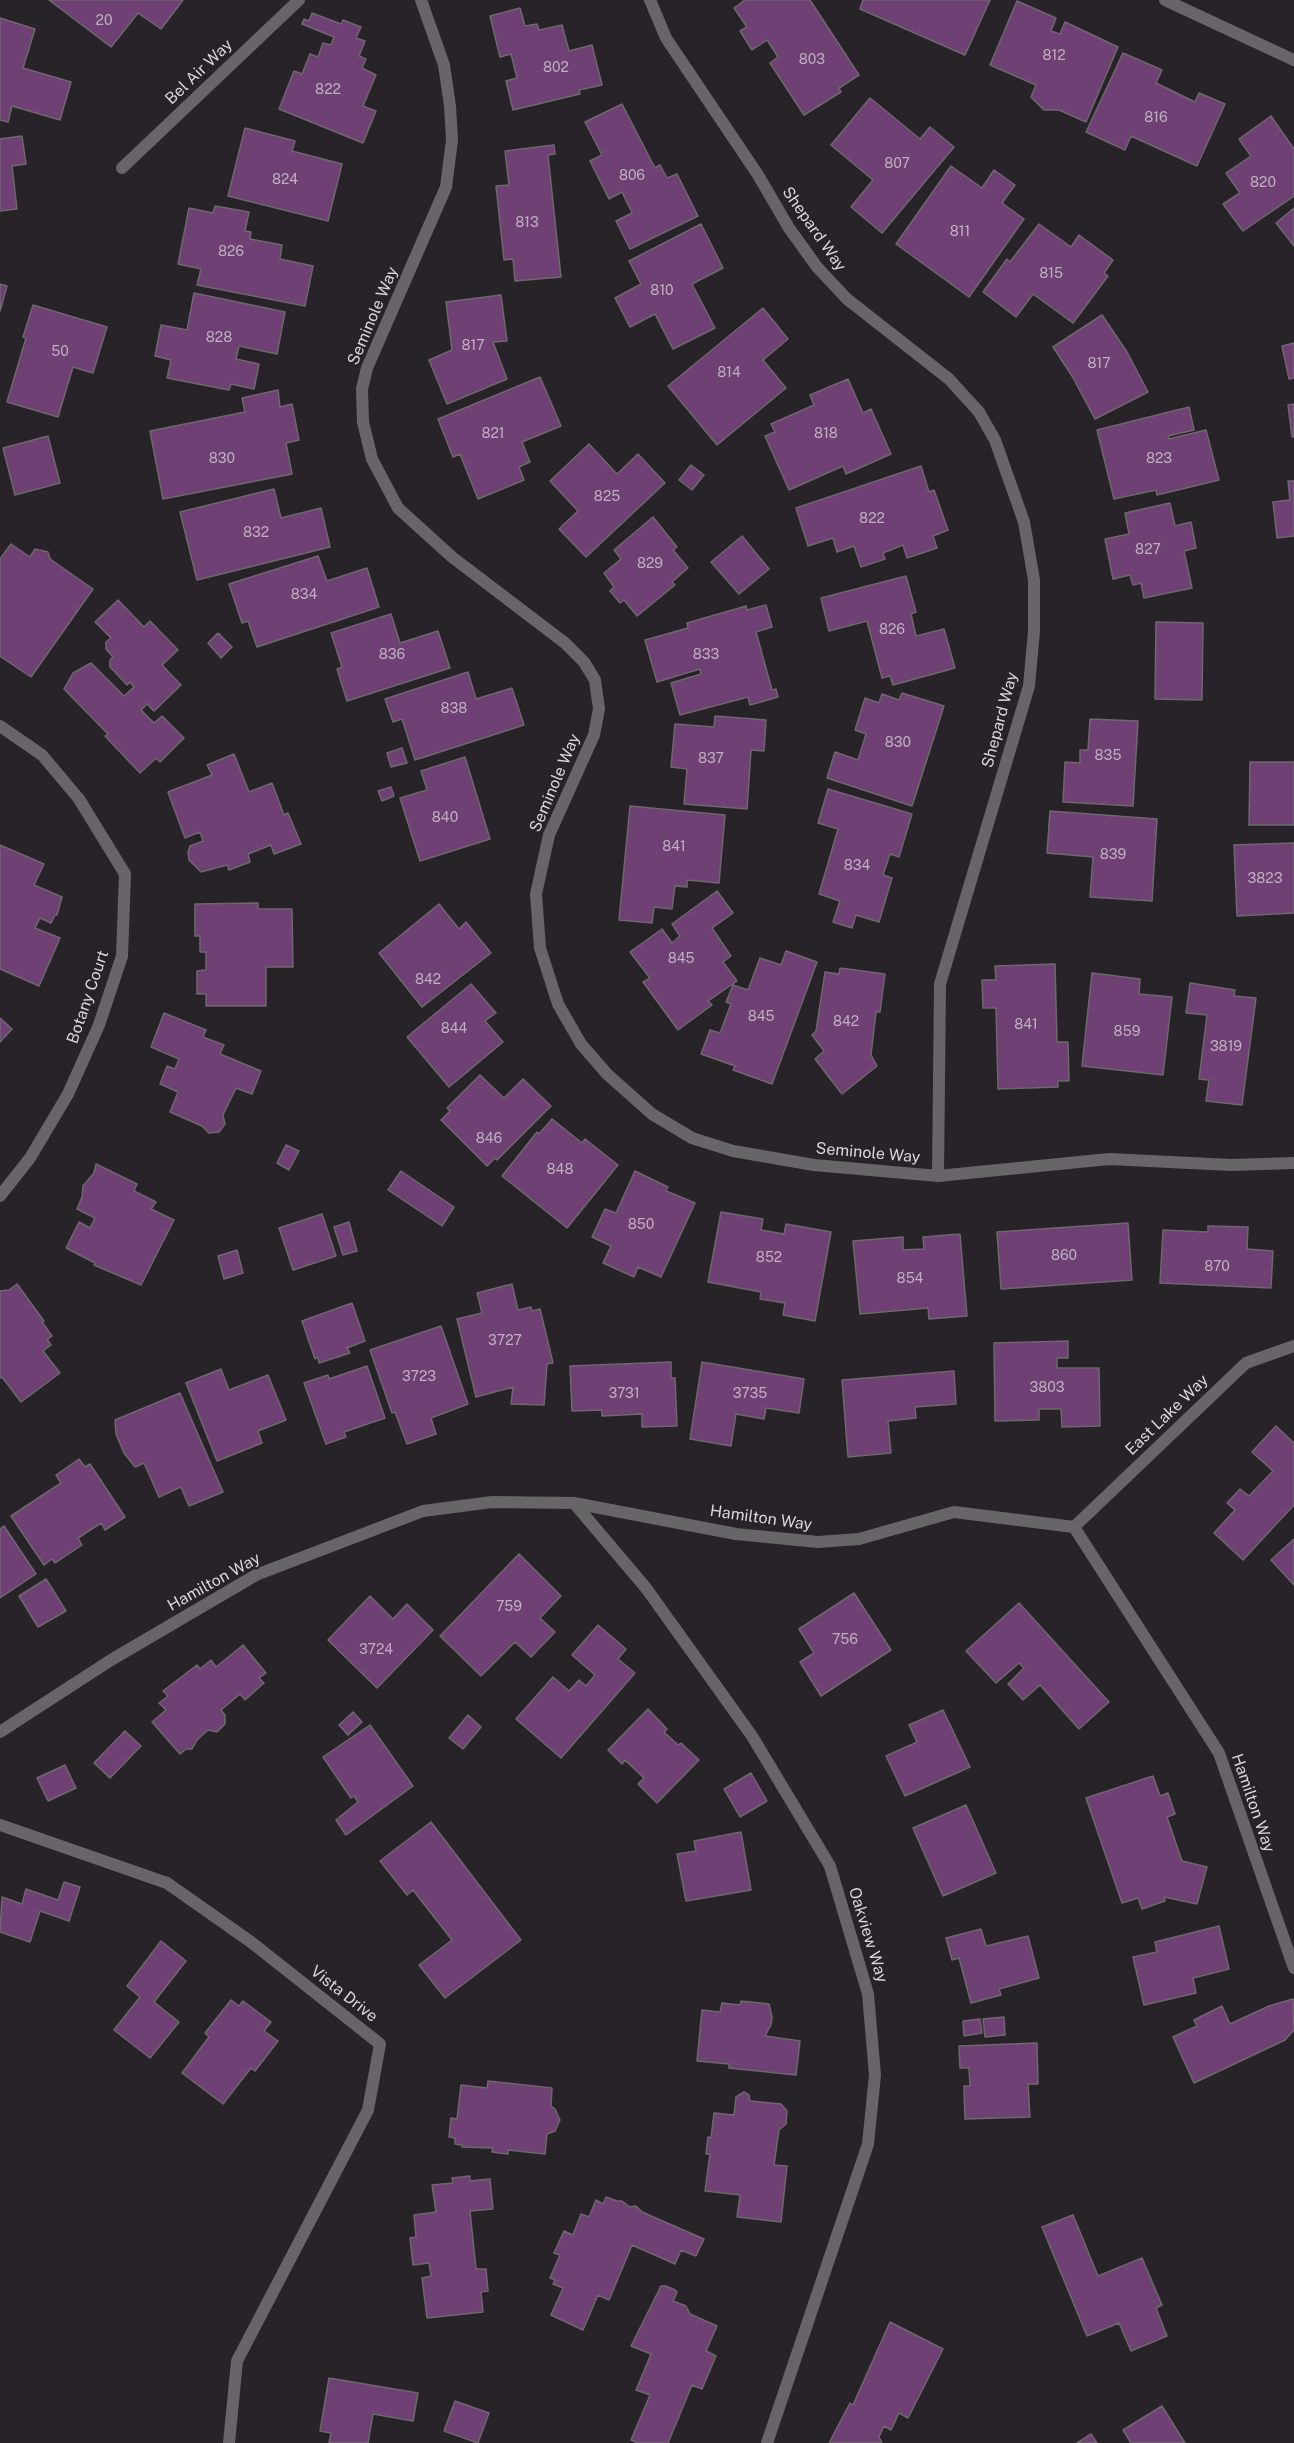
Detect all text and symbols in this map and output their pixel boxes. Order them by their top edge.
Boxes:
house number: 20 [96,13,112,29]
street label: Bel Air Way [161,35,237,109]
house number: 812 [1042,48,1066,64]
house number: 803 [799,52,825,68]
house number: 802 [543,60,569,76]
house number: 822 [315,82,341,98]
house number: 816 [1144,110,1168,126]
house number: 807 [884,156,910,172]
house number: 806 [619,168,645,184]
house number: 824 [272,172,298,188]
house number: 820 [1250,175,1276,191]
street label: Shepard Way [778,183,850,275]
house number: 813 [515,215,539,231]
house number: 811 [950,224,970,240]
house number: 826 [218,244,244,260]
street label: Seminole Way [344,264,402,368]
house number: 815 [1039,266,1063,282]
house number: 810 [650,283,674,299]
house number: 828 [206,330,232,346]
house number: 817 [461,338,485,354]
house number: 50 [51,344,69,360]
house number: 817 [1087,356,1111,372]
house number: 814 [717,365,741,381]
house number: 821 [481,426,505,442]
house number: 818 [814,426,838,442]
house number: 830 [209,451,235,467]
house number: 823 [1146,451,1172,467]
house number: 825 [594,489,620,505]
house number: 822 [859,511,885,527]
house number: 832 [243,525,269,541]
house number: 827 [1135,542,1161,558]
house number: 829 [637,556,663,572]
house number: 834 [291,587,317,603]
house number: 826 [879,622,905,638]
house number: 836 [379,647,405,663]
house number: 833 [693,647,719,663]
street label: Shepard Way [978,670,1022,770]
house number: 838 [441,701,467,717]
street label: Seminole Way [526,731,584,835]
house number: 830 [885,735,911,751]
house number: 835 [1095,748,1121,764]
house number: 837 [698,751,724,767]
house number: 840 [432,810,458,826]
house number: 841 [662,839,686,855]
house number: 839 [1100,847,1126,863]
house number: 834 [844,858,870,874]
house number: 3823 [1248,871,1282,887]
street label: Botany Court [63,948,113,1046]
house number: 845 [668,951,694,967]
house number: 842 [415,972,441,988]
house number: 845 [748,1009,774,1025]
house number: 842 [833,1014,859,1030]
house number: 841 [1014,1017,1038,1033]
house number: 844 [441,1021,467,1037]
house number: 859 [1114,1024,1140,1040]
house number: 3819 [1210,1039,1242,1055]
house number: 846 [476,1131,502,1147]
street label: Seminole Way [815,1139,921,1167]
house number: 848 [547,1162,573,1178]
house number: 850 [628,1217,654,1233]
house number: 860 [1051,1248,1077,1264]
house number: 852 [756,1250,782,1266]
house number: 870 [1204,1259,1230,1275]
house number: 854 [897,1271,923,1287]
house number: 3727 [488,1333,522,1349]
house number: 3723 [402,1369,436,1385]
street label: East Lake Way [1122,1371,1212,1459]
house number: 3803 [1030,1380,1064,1396]
house number: 3731 [608,1386,640,1402]
house number: 3735 [733,1386,767,1402]
street label: Hamilton Way [709,1501,813,1535]
street label: Hamilton Way [164,1549,264,1615]
house number: 759 [496,1599,522,1615]
house number: 756 [832,1632,858,1648]
house number: 3724 [359,1642,393,1658]
street label: Hamilton Way [1227,1751,1279,1855]
street label: Oakview Way [844,1885,892,1985]
street label: Vista Drive [307,1962,381,2026]

